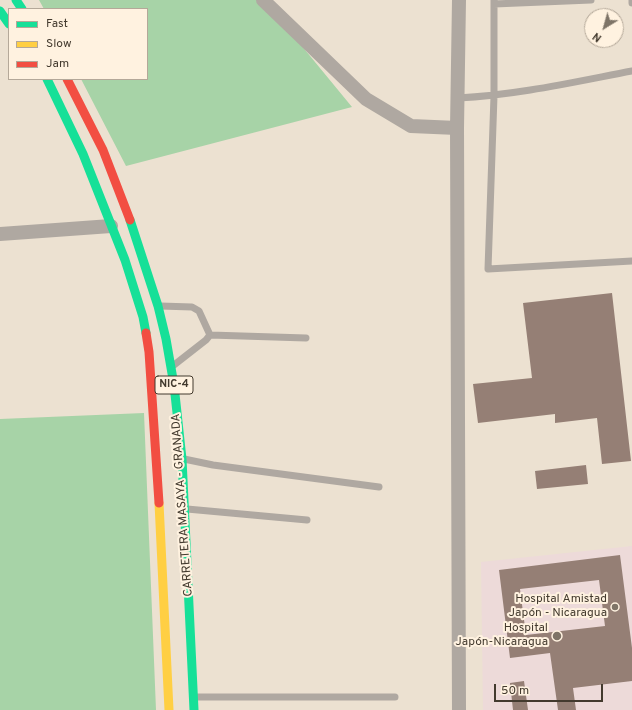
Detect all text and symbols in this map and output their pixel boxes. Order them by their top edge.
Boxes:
legend [8,8,148,80]
north arrow [584,8,624,48]
text: Fast [46,16,68,32]
text: N [590,29,605,45]
text: Slow [46,36,72,52]
text: Jam [46,56,69,72]
road number: NIC-4 [155,376,193,394]
street label: CARRETERA MASAYA - GRANADA [169,413,197,597]
place label: Hospital Amistad Japón - Nicaragua [508,593,607,621]
marker: Hospital Amistad Japón - Nicaragua [610,602,620,612]
place label: Hospital Japón-Nicaragua [455,622,548,650]
marker: Hospital Japón-Nicaragua [551,630,563,642]
scale bar [496,676,605,702]
text: 50 m [501,683,529,699]

